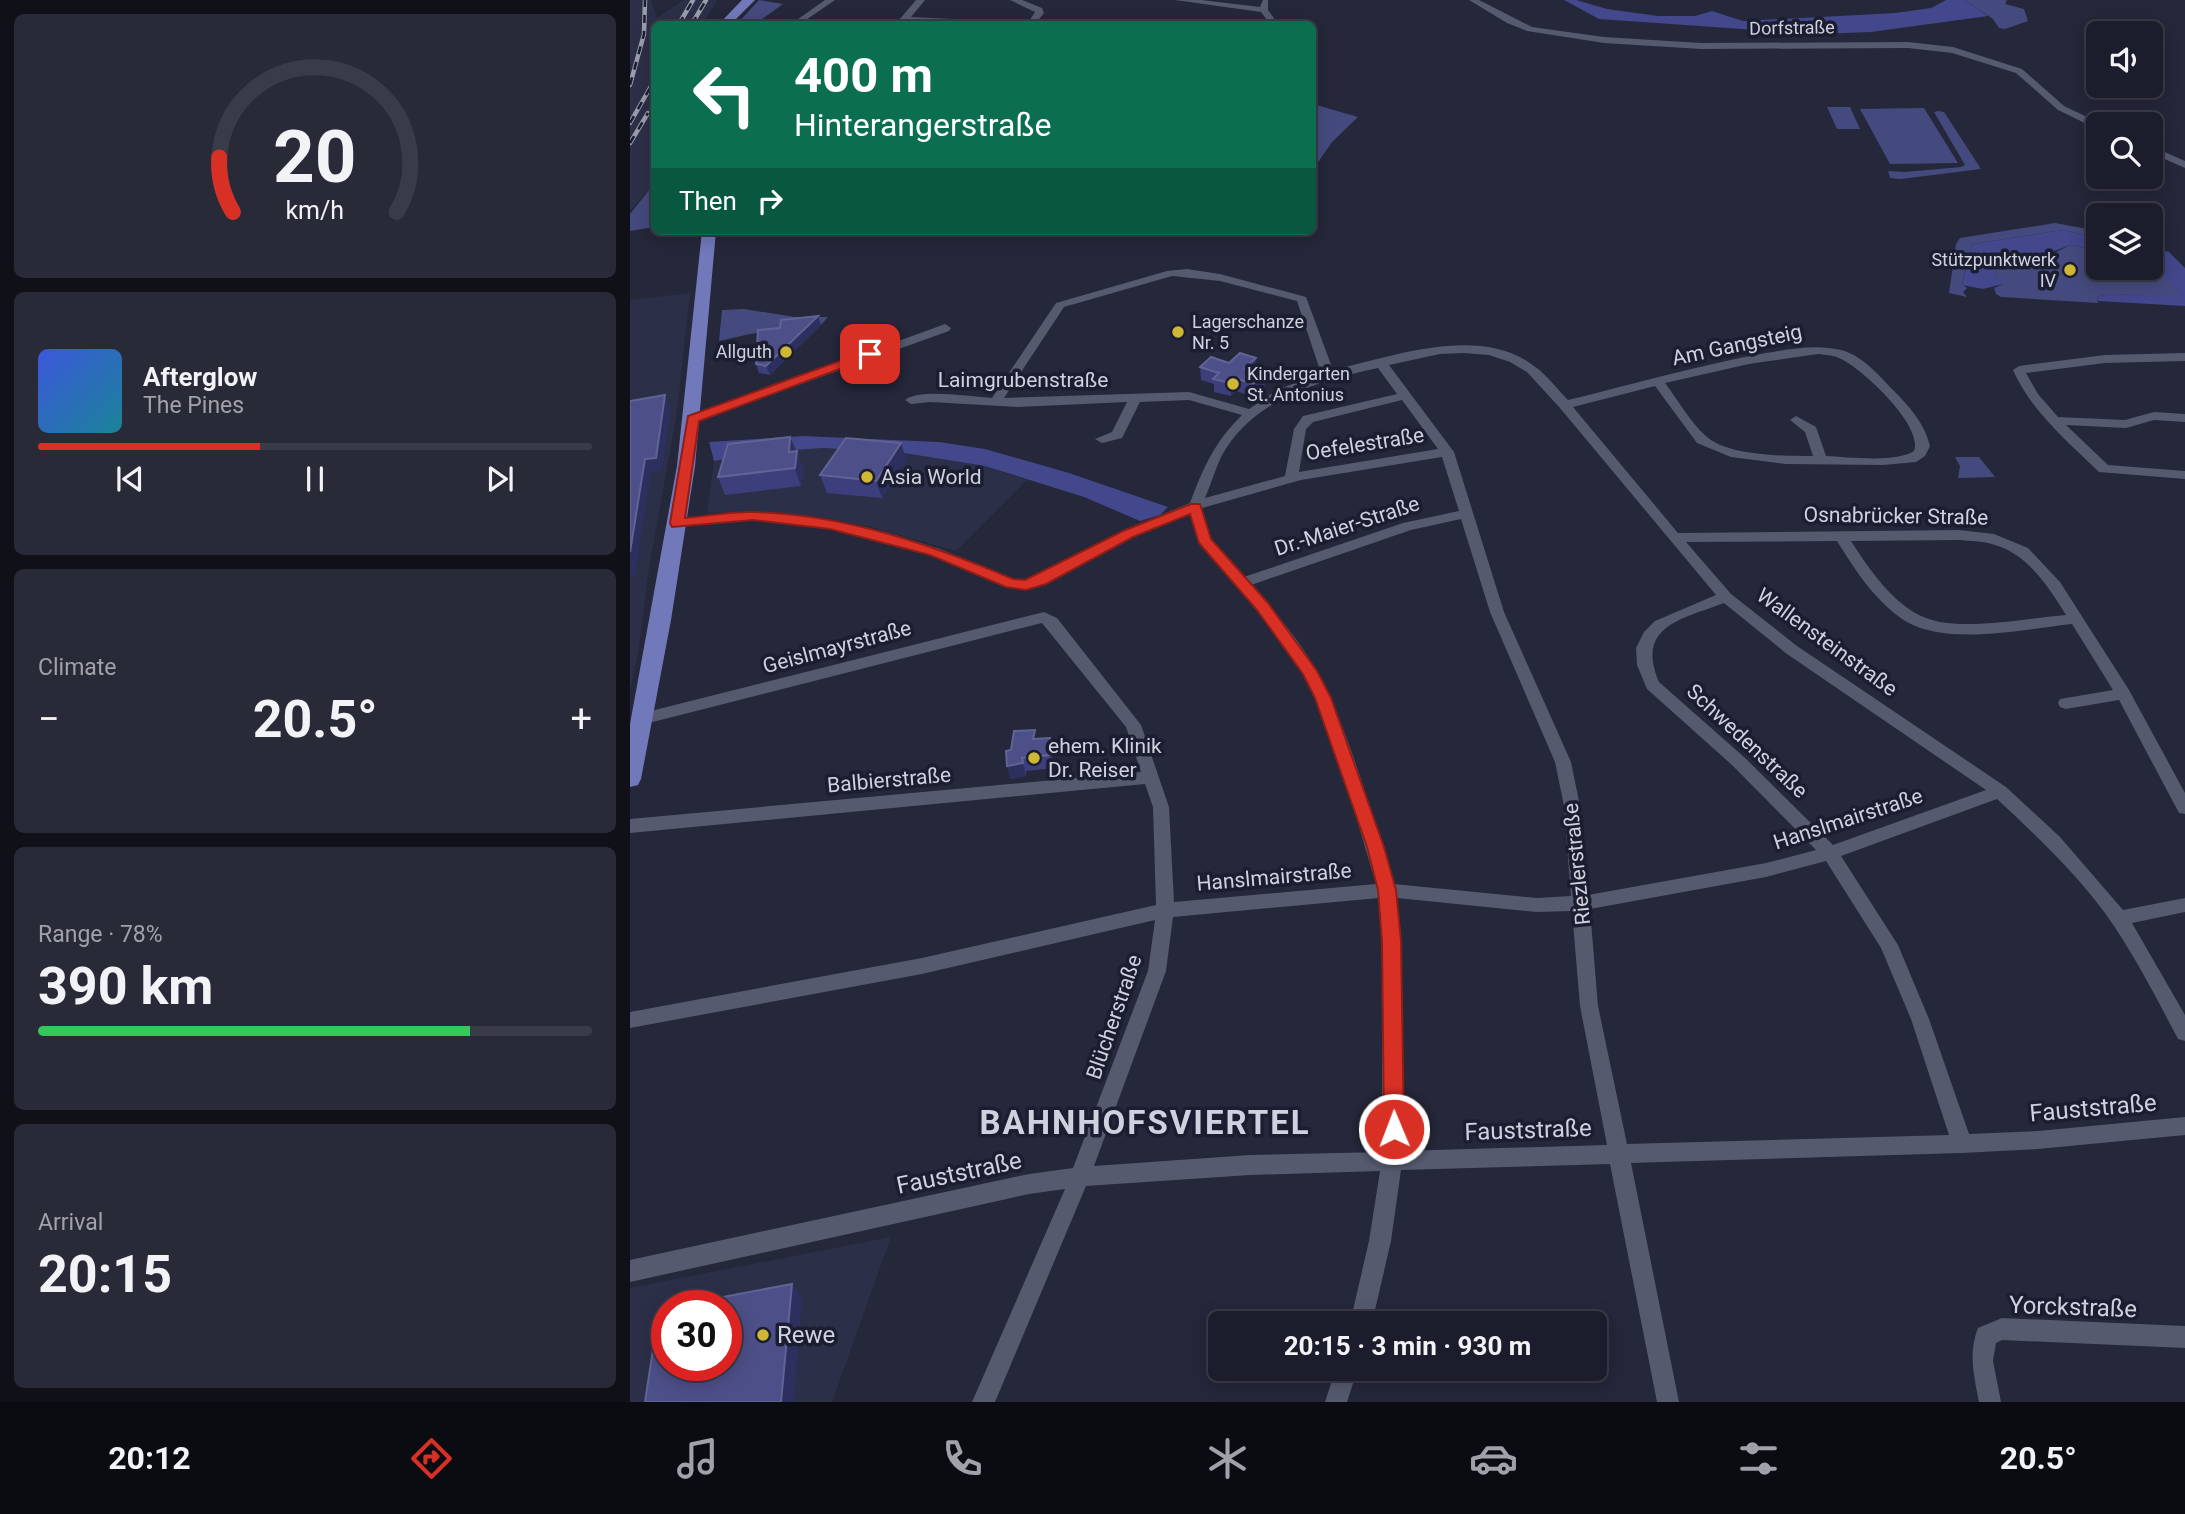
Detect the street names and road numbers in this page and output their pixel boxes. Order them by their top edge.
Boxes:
street label: Dorfstraße [1749,16,1835,39]
street label: Am Gangsteig [1670,320,1804,370]
street label: Laimgrubenstraße [938,368,1108,392]
street label: Oefelestraße [1304,423,1426,465]
street label: Dr.-Maier-Straße [1271,491,1423,561]
street label: Osnabrücker Straße [1803,502,1989,530]
street label: Wallensteinstraße [1752,583,1902,701]
street label: Geislmayrstraße [760,616,914,678]
street label: Schwedenstraße [1682,679,1812,803]
street label: Balbierstraße [826,763,952,797]
street label: Hanslmairstraße [1770,784,1926,854]
street label: Riezlerstraße [1559,802,1595,926]
street label: Hanslmairstraße [1196,858,1352,896]
street label: Blücherstraße [1081,952,1147,1082]
street label: Fauststraße [2028,1089,2158,1127]
street label: Fauststraße [1464,1114,1592,1146]
street label: Fauststraße [894,1146,1024,1200]
street label: Yorckstraße [2009,1291,2137,1323]

